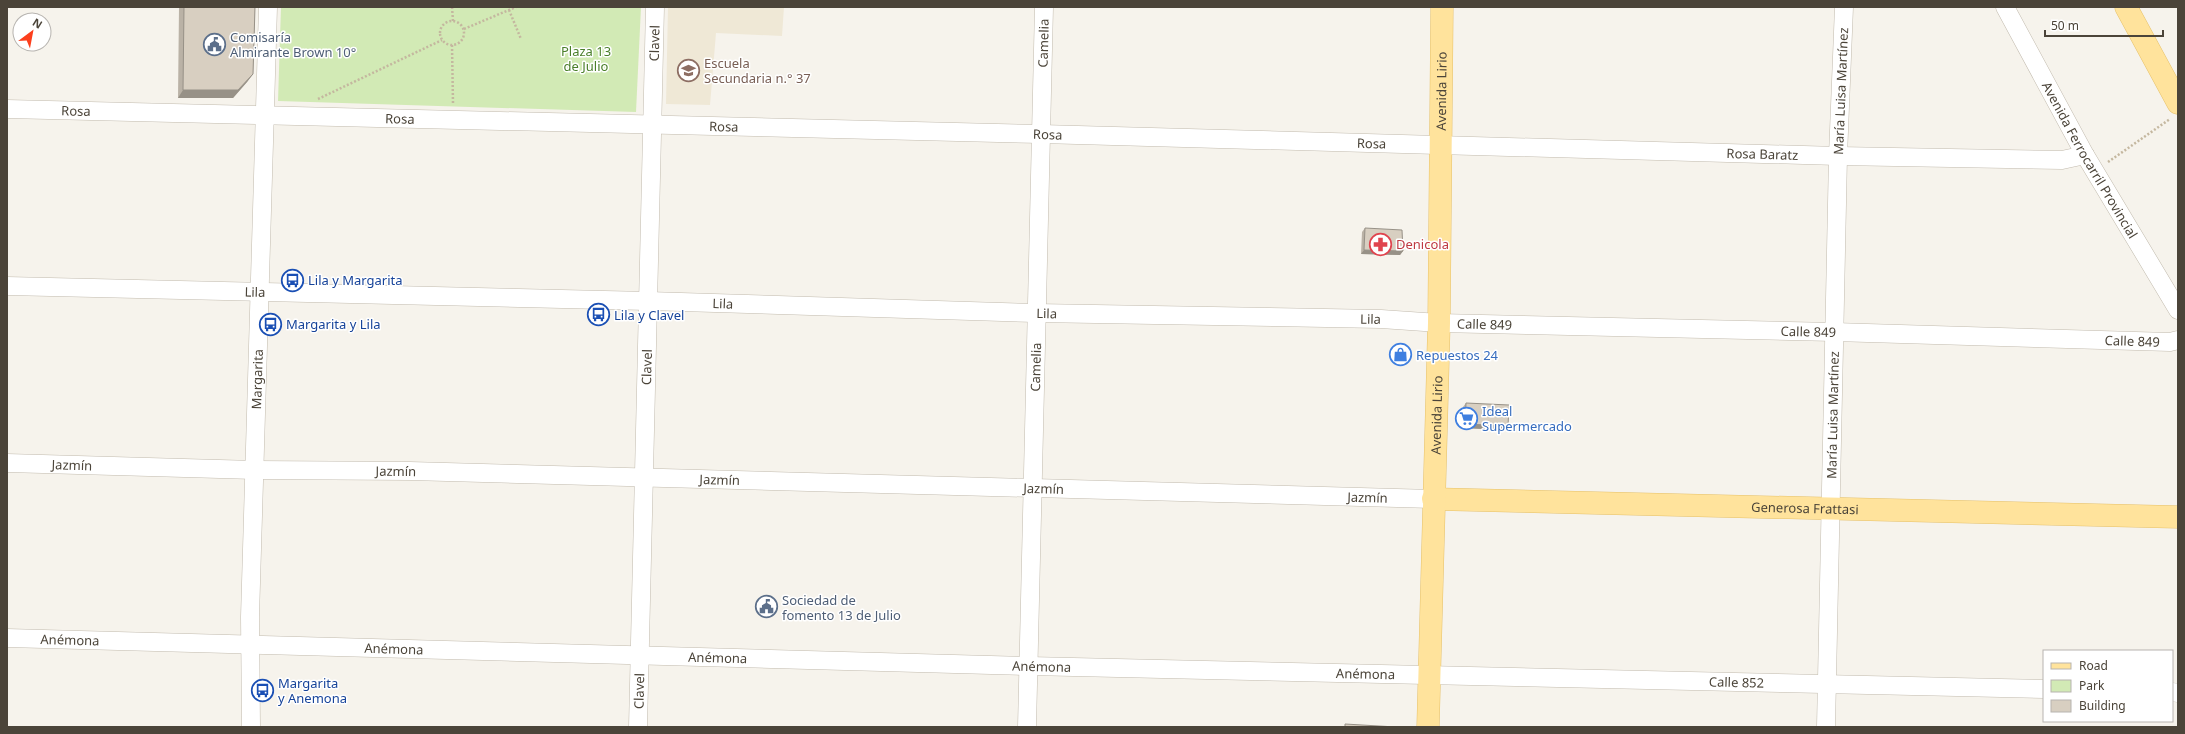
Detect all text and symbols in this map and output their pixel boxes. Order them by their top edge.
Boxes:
north arrow [12,12,52,52]
scale bar [2045,12,2163,38]
text: N [30,14,45,32]
text: 50 m [2051,17,2079,34]
street label: Camelia [1034,18,1053,68]
street label: Clavel [645,25,664,61]
street label: María Luisa Martínez [1829,27,1852,155]
place label: Comisaría Almirante Brown 10° [230,28,356,61]
public building icon: Comisaría Almirante Brown 10° [201,31,227,57]
park label: Plaza 13 de Julio [561,42,611,75]
street label: Avenida Lirio [1432,51,1451,131]
place label: Escuela Secundaria n.° 37 [704,54,811,87]
school or university icon: Escuela Secundaria n.° 37 [676,57,702,83]
street label: Avenida Ferrocarril Provincial [2038,78,2142,242]
street label: Rosa [61,101,91,120]
street label: Rosa [385,109,415,128]
street label: Rosa [709,117,739,136]
street label: Rosa [1033,125,1063,144]
street label: Rosa [1357,134,1387,153]
street label: Rosa Baratz [1726,144,1799,164]
pharmacy icon: Denicola [1367,231,1393,257]
place label: Denicola [1396,235,1449,253]
bus stop icon: Lila y Margarita [279,267,305,293]
place label: Lila y Margarita [308,271,403,289]
street label: Lila [244,283,266,301]
street label: Lila [712,294,733,313]
bus stop icon: Lila y Clavel [586,302,612,328]
street label: Lila [1036,304,1057,322]
place label: Lila y Clavel [614,306,684,324]
street label: Lila [1360,310,1381,328]
bus stop icon: Margarita y Lila [257,311,283,337]
street label: Calle 849 [1457,314,1512,334]
place label: Margarita y Lila [286,315,381,333]
street label: Calle 849 [1781,322,1836,341]
street label: Calle 849 [2104,331,2160,351]
street label: Camelia [1026,342,1045,392]
shop icon: Repuestos 24 [1388,342,1414,368]
place label: Repuestos 24 [1416,346,1499,364]
street label: Margarita [247,349,267,410]
street label: Clavel [637,349,656,385]
street label: María Luisa Martínez [1822,351,1843,479]
street label: Avenida Lirio [1426,375,1447,455]
place label: Ideal Supermercado [1482,402,1572,435]
supermarket icon: Ideal Supermercado [1454,405,1480,431]
street label: Jazmín [49,455,92,474]
street label: Jazmín [374,462,416,480]
street label: Jazmín [697,470,740,489]
street label: Jazmín [1021,479,1064,498]
street label: Jazmín [1345,488,1388,507]
street label: Generosa Frattasi [1751,498,1859,518]
place label: Sociedad de fomento 13 de Julio [782,591,901,624]
public building icon: Sociedad de fomento 13 de Julio [754,594,780,620]
street label: Anémona [40,630,100,650]
street label: Anémona [364,639,424,658]
street label: Anémona [688,648,748,667]
legend [2043,650,2173,722]
street label: Anémona [1012,657,1071,676]
text: Road [2079,657,2108,674]
street label: Anémona [1336,664,1395,683]
street label: Calle 852 [1709,672,1764,692]
street label: Clavel [629,673,648,709]
place label: Margarita y Anemona [278,674,347,707]
bus stop icon: Margarita y Anemona [250,677,276,703]
text: Park [2079,677,2105,694]
text: Building [2079,697,2126,714]

